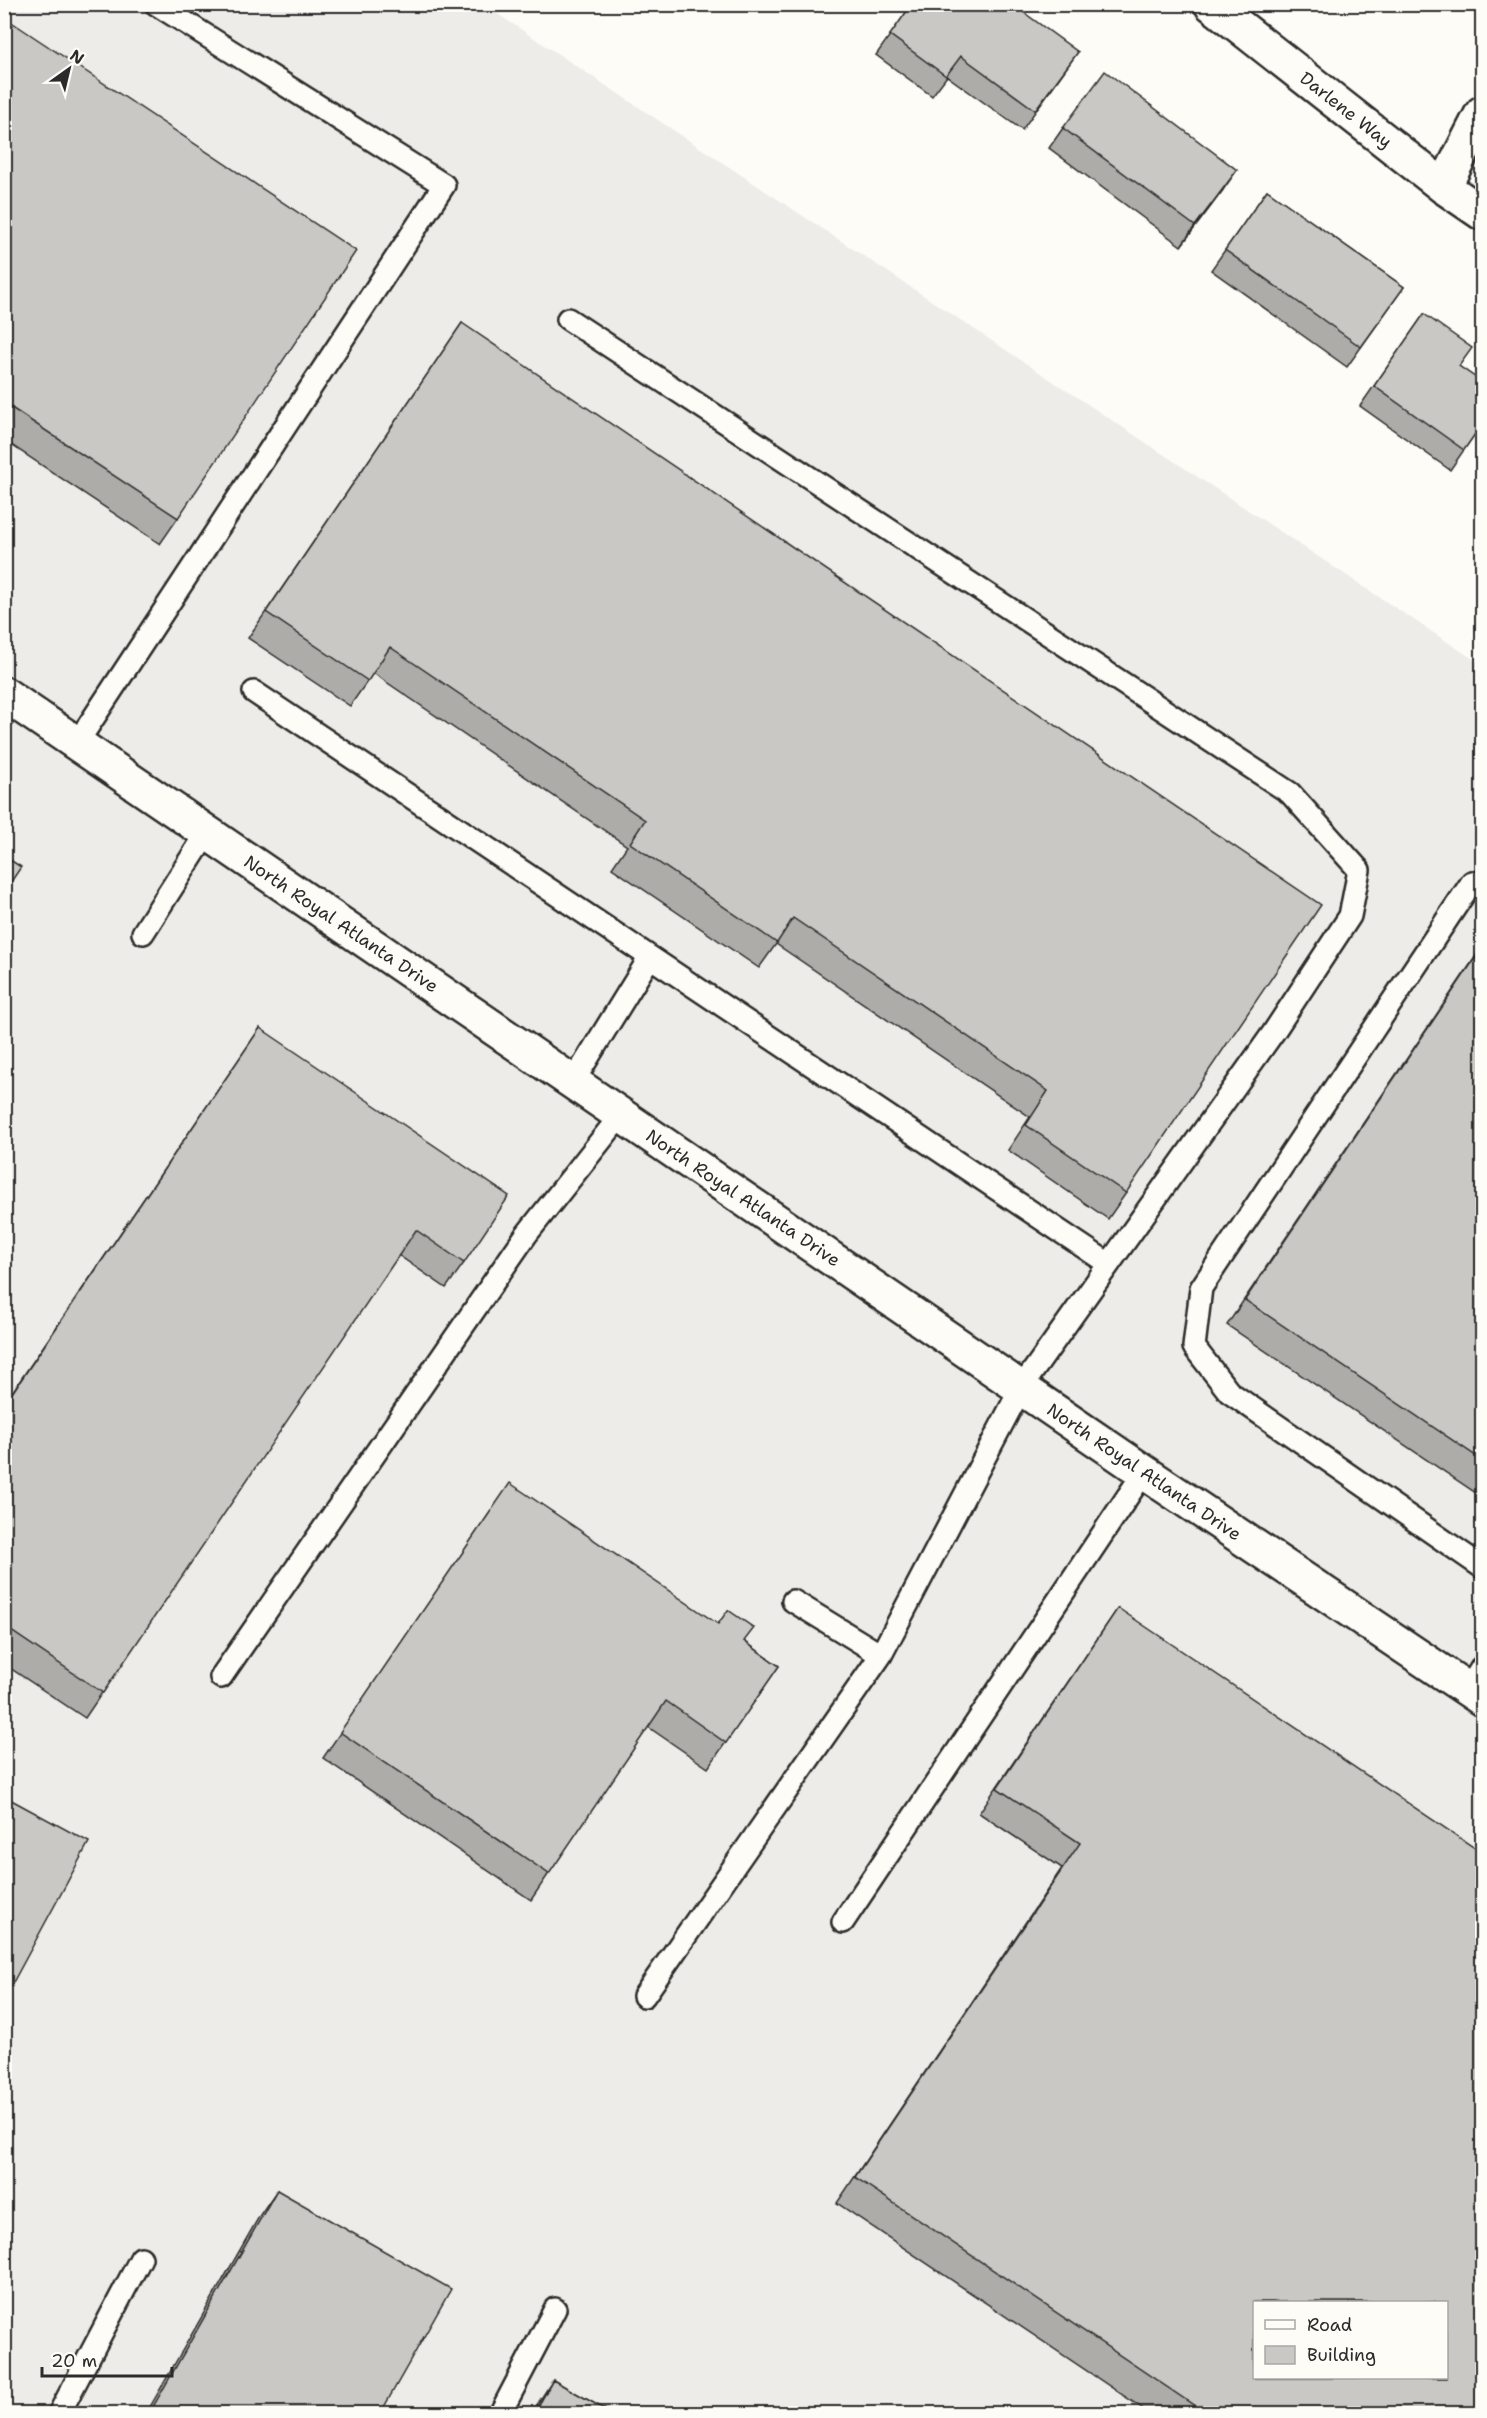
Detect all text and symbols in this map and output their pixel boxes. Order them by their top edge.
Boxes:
north arrow [39,39,99,99]
text: N [66,45,88,69]
street label: Darlene Way [1295,66,1397,154]
street label: North Royal Atlanta Drive [239,850,443,998]
street label: North Royal Atlanta Drive [641,1124,845,1272]
street label: North Royal Atlanta Drive [1042,1398,1246,1546]
legend [1253,2301,1448,2379]
text: Road [1307,2313,1352,2337]
scale bar [42,2340,172,2378]
text: Building [1307,2343,1376,2367]
text: 20 m [51,2349,97,2373]

